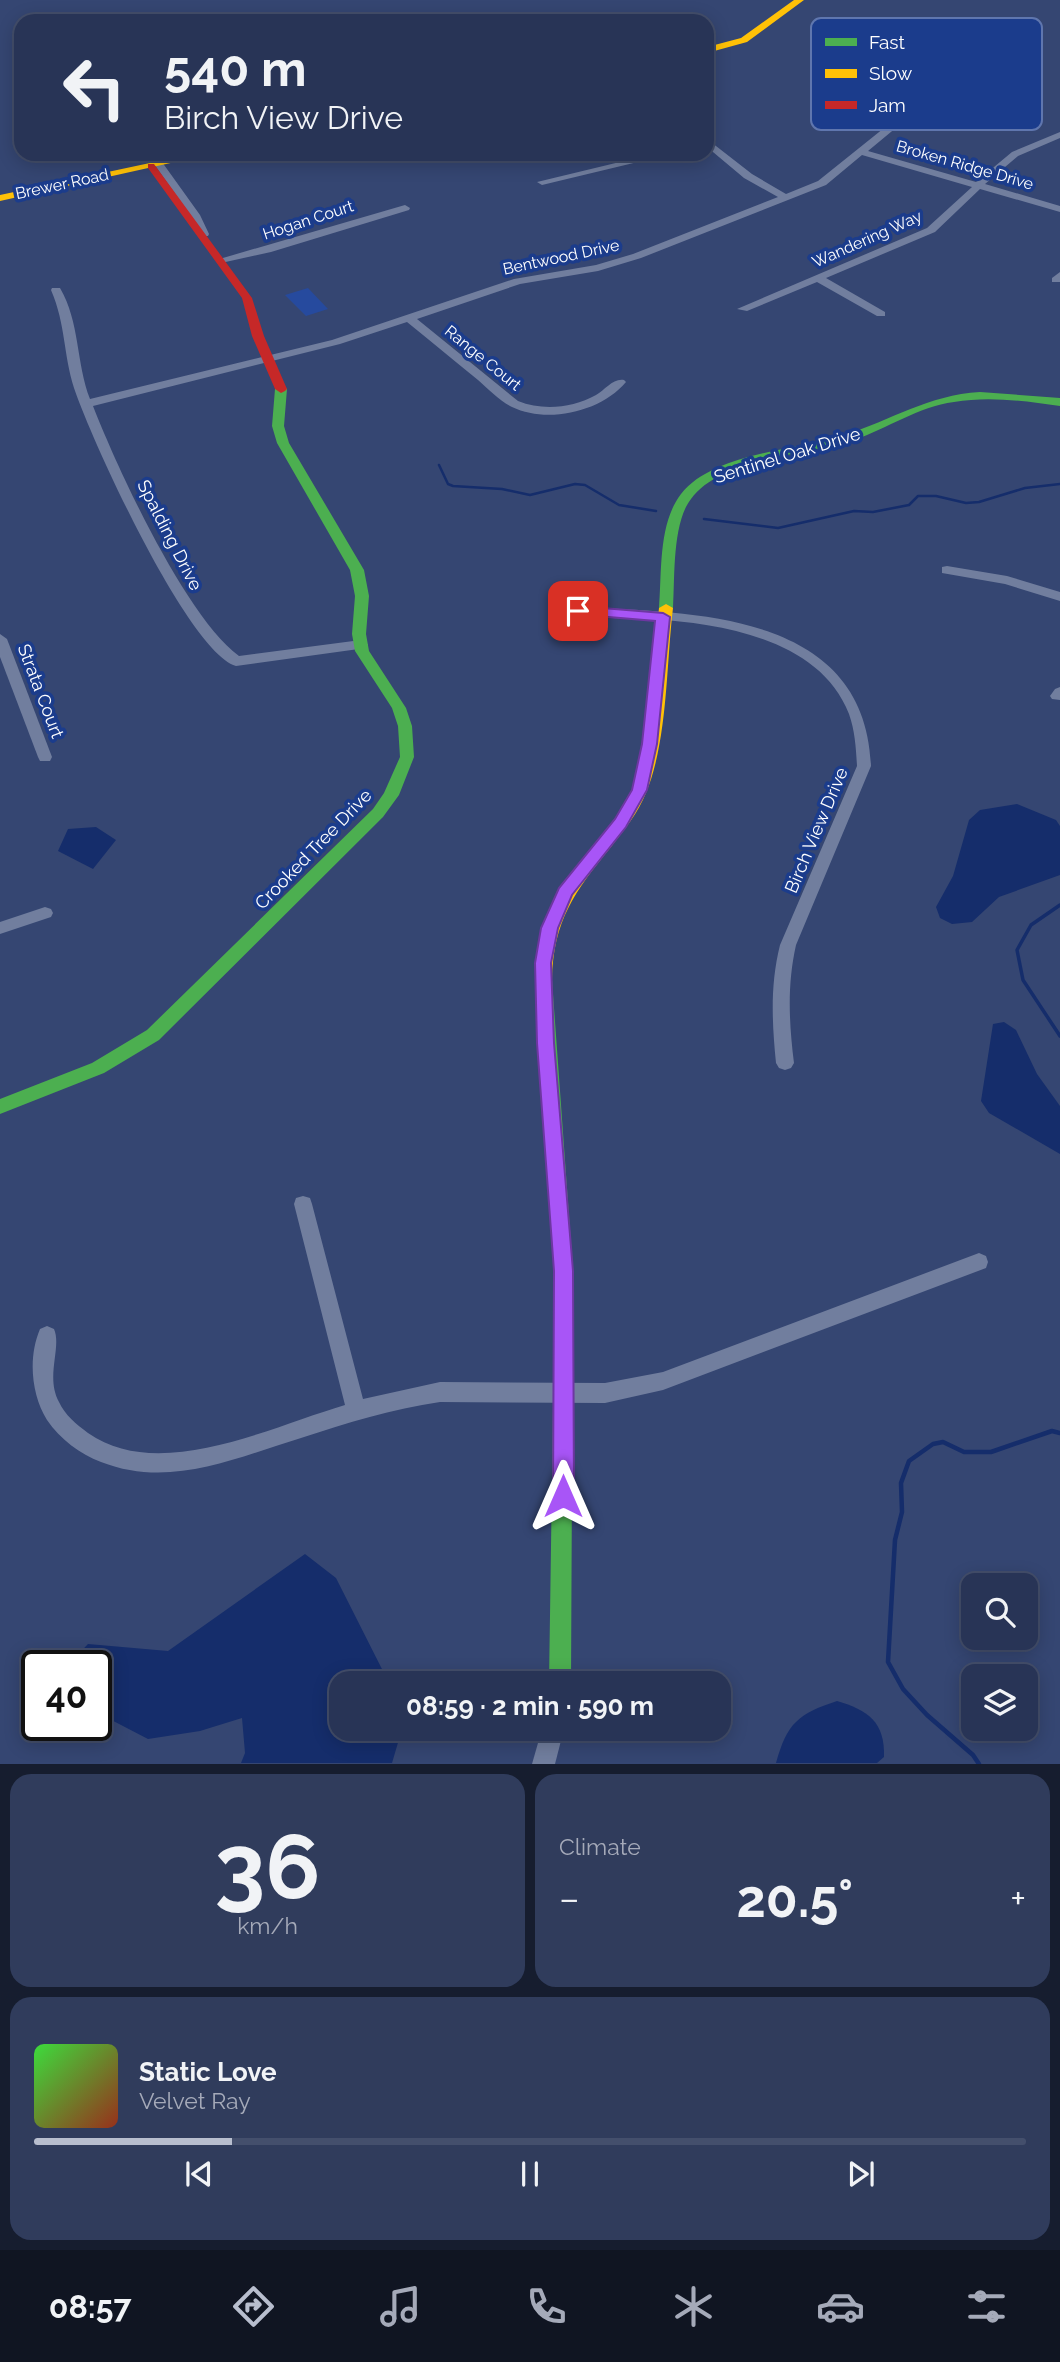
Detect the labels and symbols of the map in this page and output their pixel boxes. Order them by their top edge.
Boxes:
legend [811,18,1042,130]
text: Fast [869,31,905,53]
text: Slow [869,62,913,84]
text: Jam [869,94,906,116]
street label: Broken Ridge Drive [894,136,1036,194]
street label: Brewer Road [14,165,110,203]
street label: Hogan Court [260,196,356,244]
street label: Wandering Way [809,206,925,272]
street label: Bentwood Drive [501,235,621,279]
street label: Range Court [441,321,525,395]
street label: Sentinel Oak Drive [711,423,863,487]
street label: Spalding Drive [133,476,207,594]
pin [548,581,608,641]
street label: Strata Court [13,641,69,741]
street label: Birch View Drive [780,764,852,896]
street label: Crooked Tree Drive [250,784,376,913]
position arrow [526,1459,600,1533]
speed limit sign: 40 [21,1650,112,1741]

